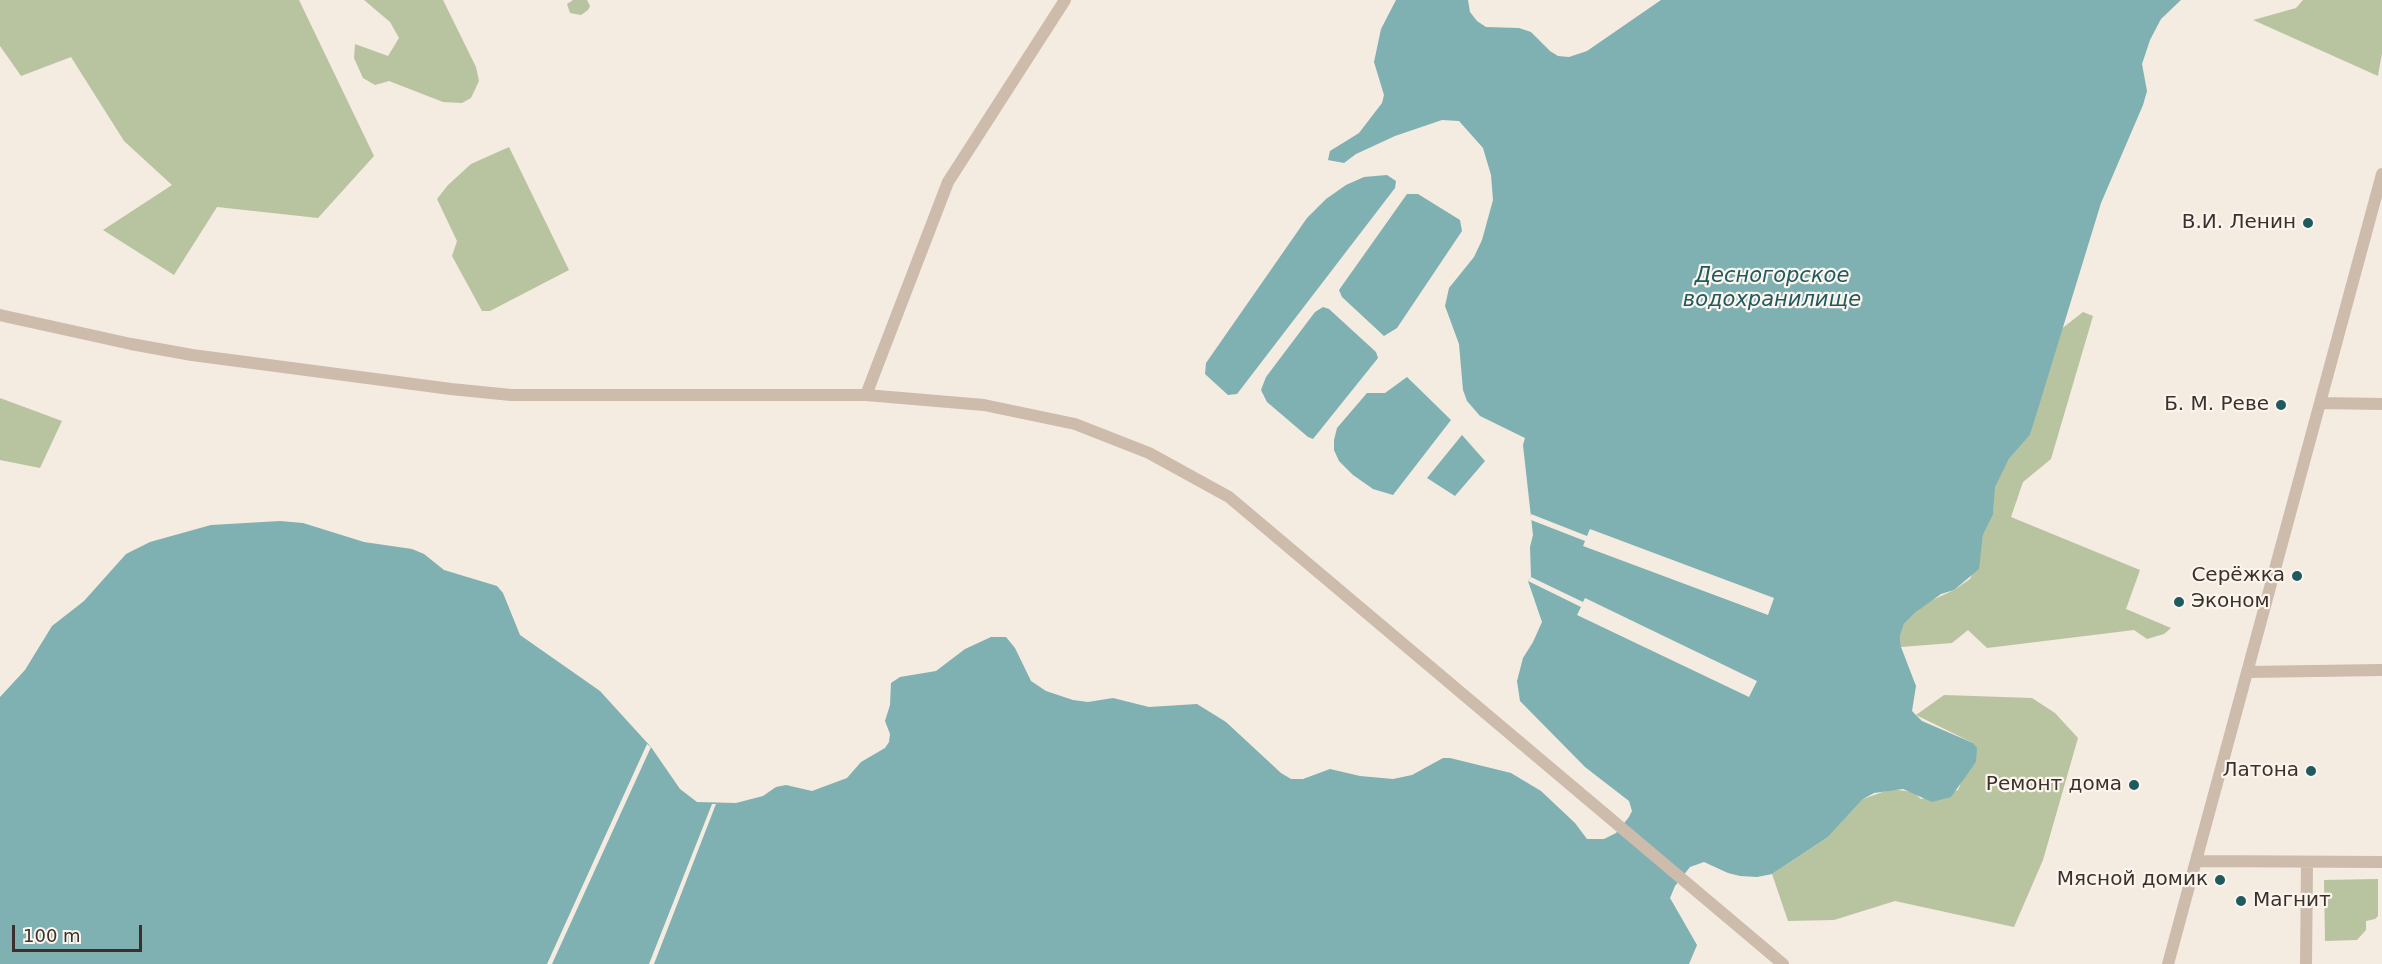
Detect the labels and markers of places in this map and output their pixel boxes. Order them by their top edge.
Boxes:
place label: В.И. Ленин [2182,211,2296,235]
marker: В.И. Ленин [2301,216,2315,230]
place label: Б. М. Реве [2164,393,2269,417]
marker: Б. М. Реве [2274,398,2288,412]
place label: Серёжка [2191,564,2285,588]
marker: Серёжка [2290,569,2304,583]
place label: Эконом [2191,590,2270,614]
marker: Эконом [2172,595,2186,609]
place label: Латона [2222,759,2299,783]
marker: Латона [2304,764,2318,778]
place label: Ремонт дома [1986,773,2122,797]
marker: Ремонт дома [2127,778,2141,792]
place label: Мясной домик [2057,868,2208,892]
marker: Мясной домик [2213,873,2227,887]
place label: Магнит [2253,889,2331,913]
marker: Магнит [2234,894,2248,908]

